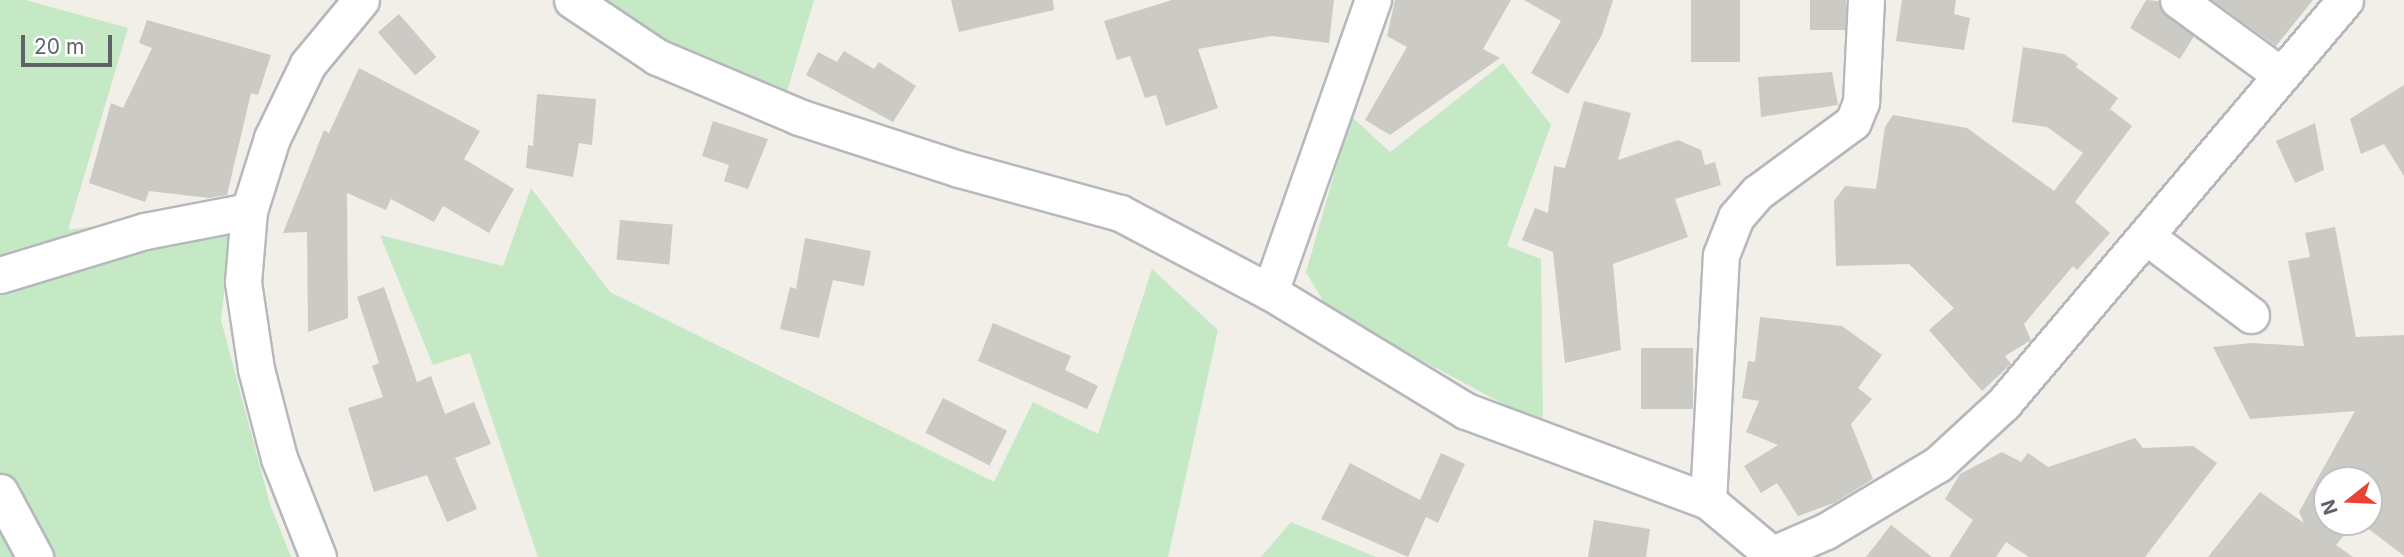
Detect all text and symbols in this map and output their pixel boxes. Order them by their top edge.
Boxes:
scale bar [24,21,116,65]
text: 20 m [34,34,84,59]
north arrow [2313,466,2383,536]
text: N [2316,497,2343,517]

